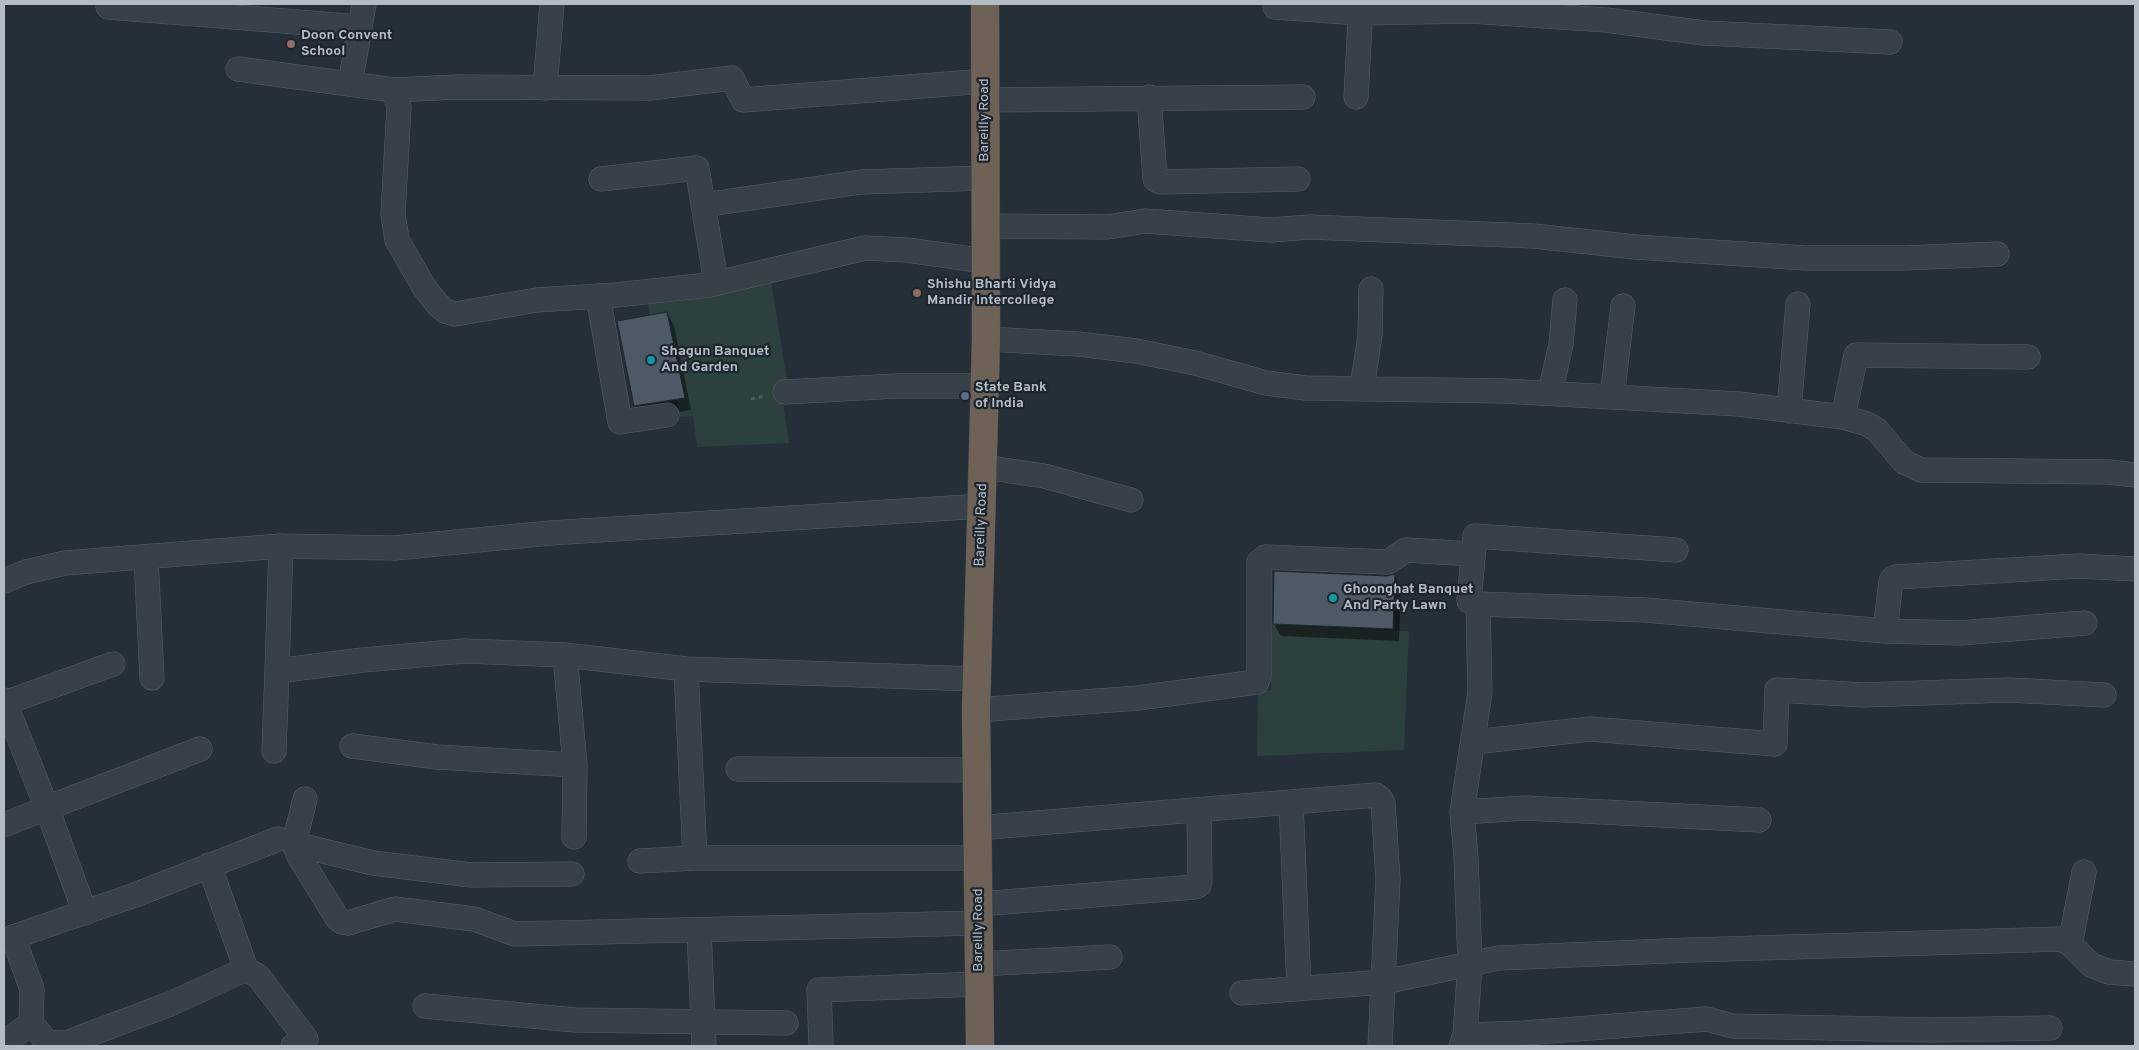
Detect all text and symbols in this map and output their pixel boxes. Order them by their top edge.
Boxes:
place label: Doon Convent School [301,28,392,60]
marker: Doon Convent School [285,38,297,50]
street label: Bareilly Road [977,78,993,162]
place label: Shishu Bharti Vidya Mandir Intercollege [927,277,1056,310]
marker: Shishu Bharti Vidya Mandir Intercollege [911,287,923,299]
place label: Shagun Banquet And Garden [661,344,769,377]
marker: Shagun Banquet And Garden [645,354,657,366]
place label: State Bank of India [975,380,1047,412]
marker: State Bank of India [959,390,971,402]
street label: Bareilly Road [972,483,992,567]
place label: Ghoonghat Banquet And Party Lawn [1343,582,1473,614]
marker: Ghoonghat Banquet And Party Lawn [1327,592,1339,604]
street label: Bareilly Road [971,888,987,972]

